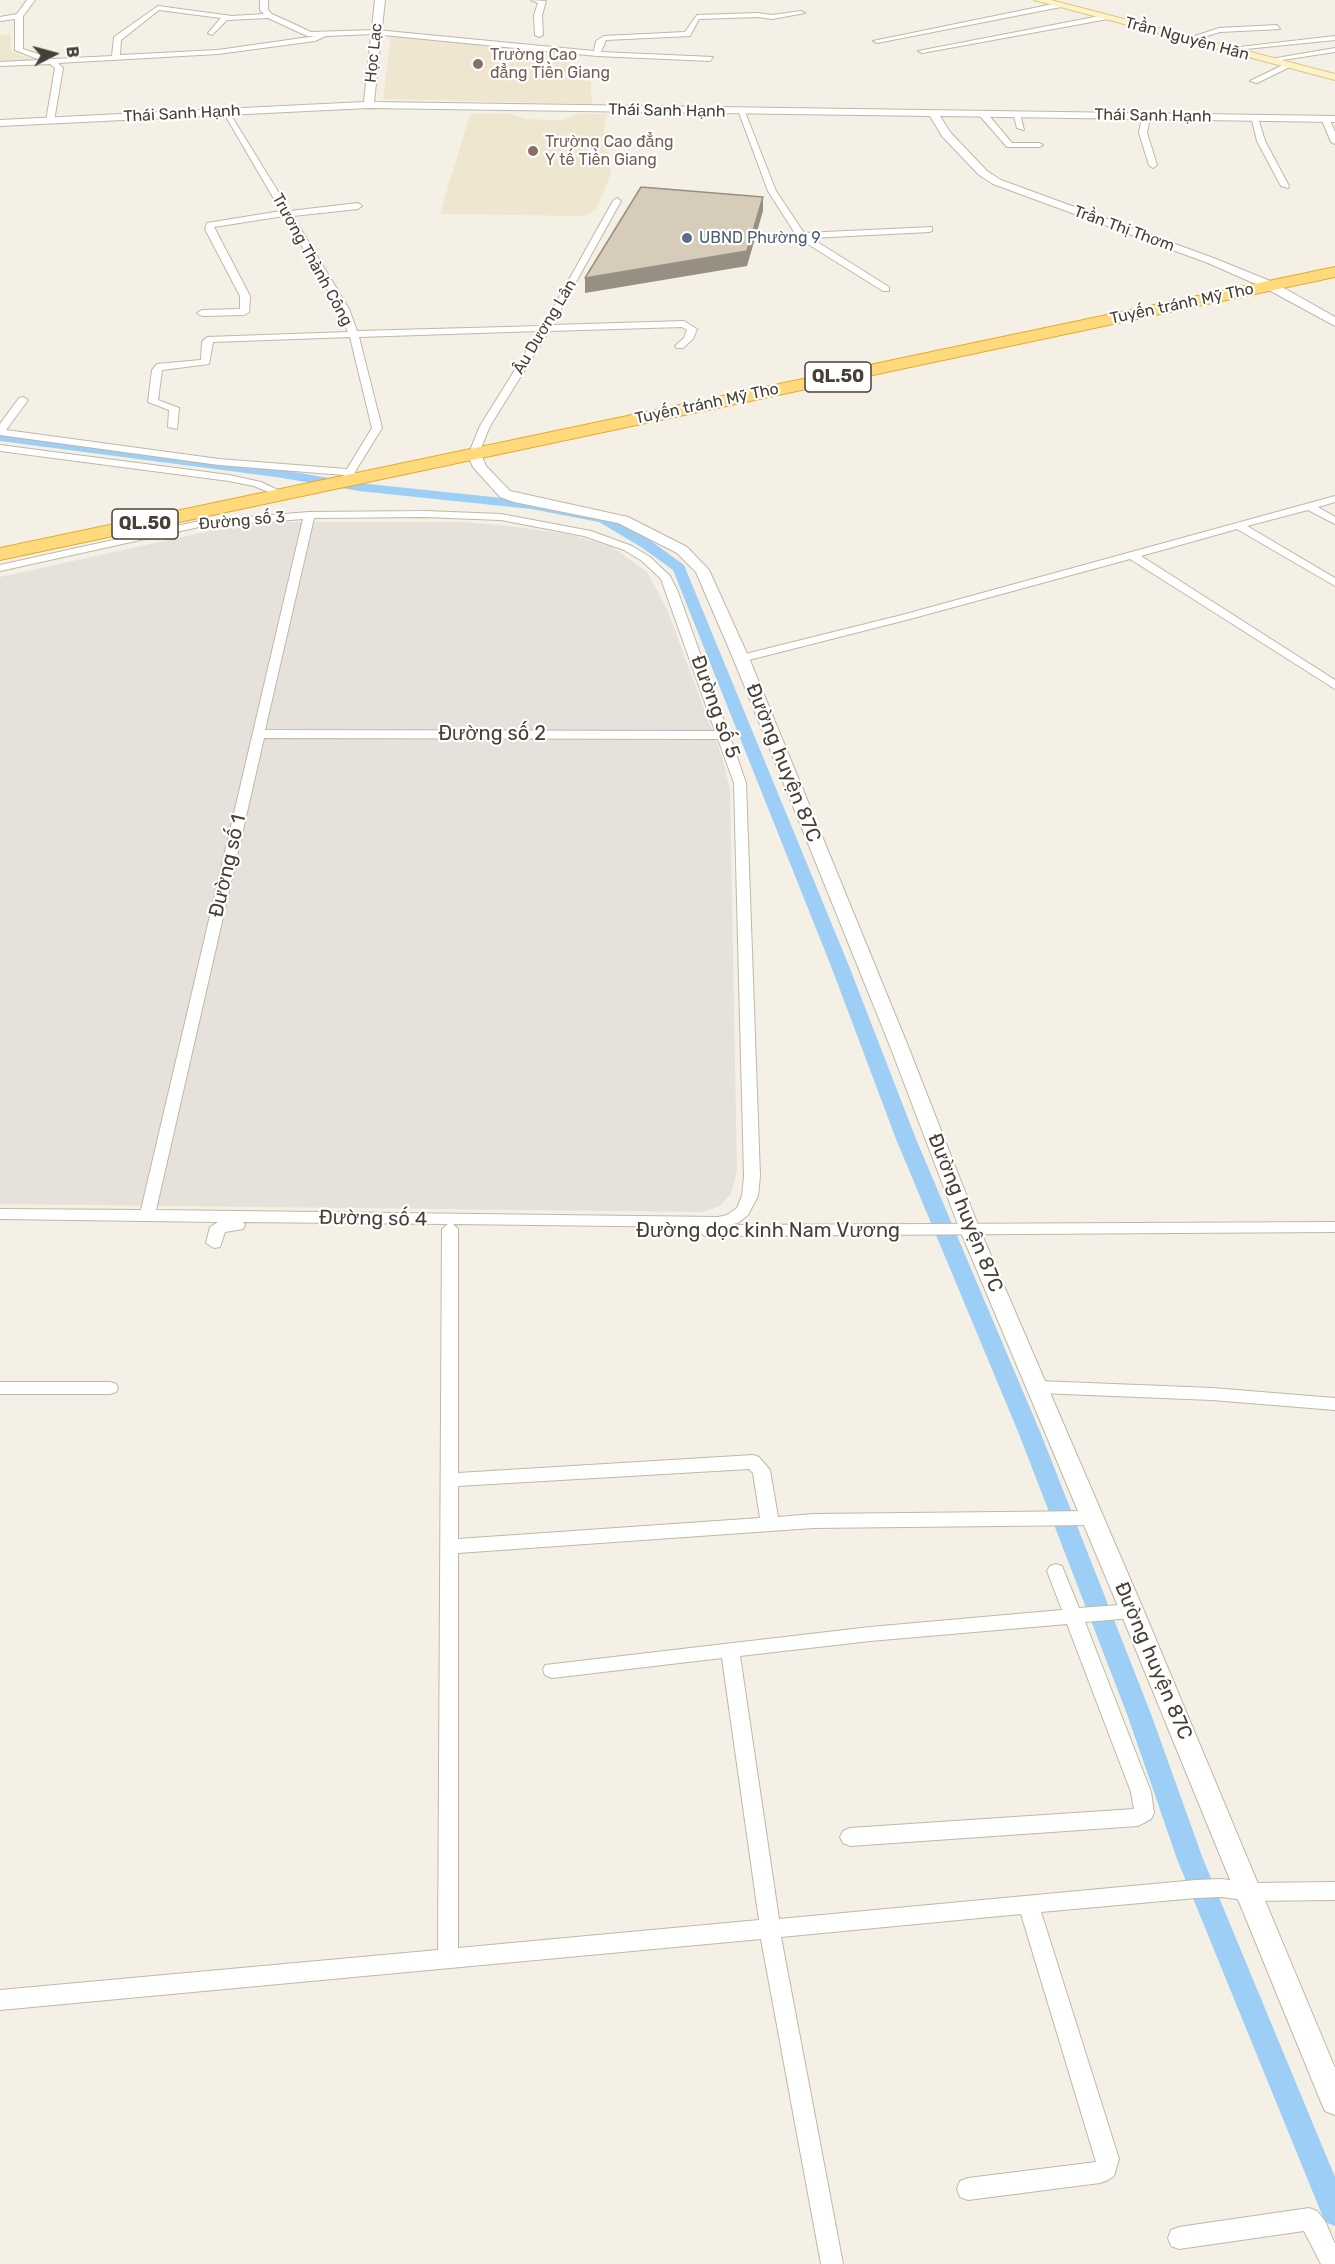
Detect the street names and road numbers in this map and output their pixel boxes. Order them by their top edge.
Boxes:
street label: Trần Nguyên Hãn [1123,13,1251,65]
street label: Học Lạc [361,22,387,84]
street label: Thái Sanh Hạnh [608,100,726,122]
street label: Thái Sanh Hạnh [123,101,241,127]
street label: Thái Sanh Hạnh [1094,105,1212,127]
street label: Trương Thành Công [268,190,356,330]
street label: Trần Thị Thơm [1071,202,1177,256]
street label: Âu Dương Lân [509,276,581,378]
street label: Tuyến tránh Mỹ Tho [1108,279,1256,329]
road number: QL.50 [805,362,871,392]
street label: Tuyến tránh Mỹ Tho [633,379,781,429]
street label: Đường số 3 [198,508,286,534]
road number: QL.50 [112,509,178,539]
street label: Đường số 5 [685,652,745,762]
street label: Đường huyện 87C [740,680,826,846]
street label: Đường số 2 [438,722,546,746]
street label: Đường số 1 [205,812,251,920]
street label: Đường huyện 87C [922,1130,1008,1296]
street label: Đường số 4 [319,1206,427,1232]
street label: Đường dọc kinh Nam Vương [636,1219,900,1243]
street label: Đường huyện 87C [1109,1578,1197,1744]

